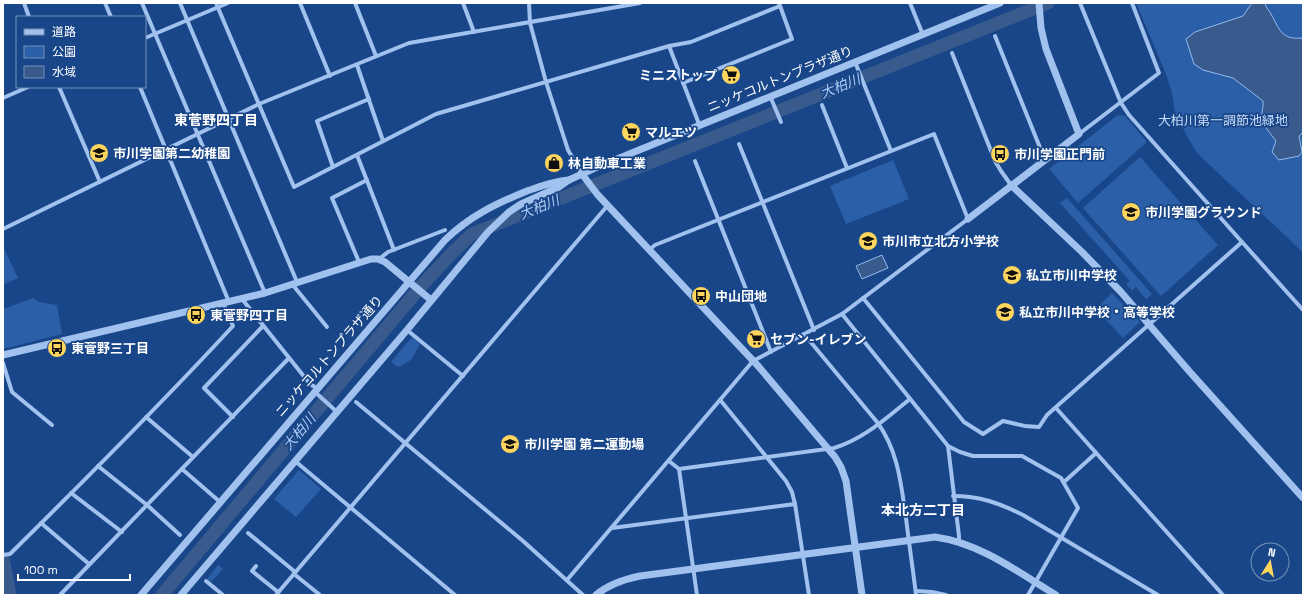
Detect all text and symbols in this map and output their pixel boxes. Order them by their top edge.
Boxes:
legend [16,16,146,88]
text: 道路 [52,24,76,40]
street label: ニッケコルトンプラザ通り [705,42,855,116]
text: 公園 [52,44,76,60]
text: 水域 [52,64,76,80]
supermarket icon: ミニストップ [720,64,742,86]
place label: ミニストップ [639,67,717,84]
water label: 大柏川 [817,69,865,102]
district label: 東菅野四丁目 [174,111,258,129]
park label: 大柏川第一調節池緑地 [1158,112,1288,129]
supermarket icon: マルエツ [620,121,642,143]
place label: マルエツ [645,124,697,141]
school or university icon: 市川学園第二幼稚園 [88,142,110,164]
bus stop icon: 市川学園正門前 [989,143,1011,165]
place label: 市川学園第二幼稚園 [113,145,230,162]
place label: 市川学園正門前 [1014,146,1105,163]
shop icon: 林自動車工業 [543,152,565,174]
place label: 林自動車工業 [568,155,646,172]
water label: 大柏川 [516,190,564,223]
school or university icon: 市川学園グラウンド [1120,201,1142,223]
place label: 市川学園グラウンド [1145,204,1262,221]
school or university icon: 市川市立北方小学校 [857,230,879,252]
place label: 市川市立北方小学校 [882,233,999,250]
school or university icon: 私立市川中学校 [1001,264,1023,286]
place label: 私立市川中学校 [1026,267,1117,284]
bus stop icon: 中山団地 [690,285,712,307]
place label: 中山団地 [715,288,767,305]
street label: ニッケコルトンプラザ通り [272,292,386,420]
school or university icon: 私立市川中学校・高等学校 [994,301,1016,323]
bus stop icon: 東菅野四丁目 [185,304,207,326]
place label: 私立市川中学校・高等学校 [1019,304,1175,321]
place label: 東菅野四丁目 [210,307,288,324]
supermarket icon: セブン-イレブン [745,328,767,350]
place label: セブン-イレブン [770,331,867,348]
bus stop icon: 東菅野三丁目 [46,337,68,359]
place label: 東菅野三丁目 [71,340,149,357]
water label: 大柏川 [279,409,321,454]
school or university icon: 市川学園 第二運動場 [499,433,521,455]
place label: 市川学園 第二運動場 [524,436,644,453]
district label: 本北方二丁目 [881,501,965,519]
north arrow [1250,542,1290,582]
text: N [1267,545,1277,560]
scale bar [18,556,130,582]
text: 100 m [24,562,58,578]

